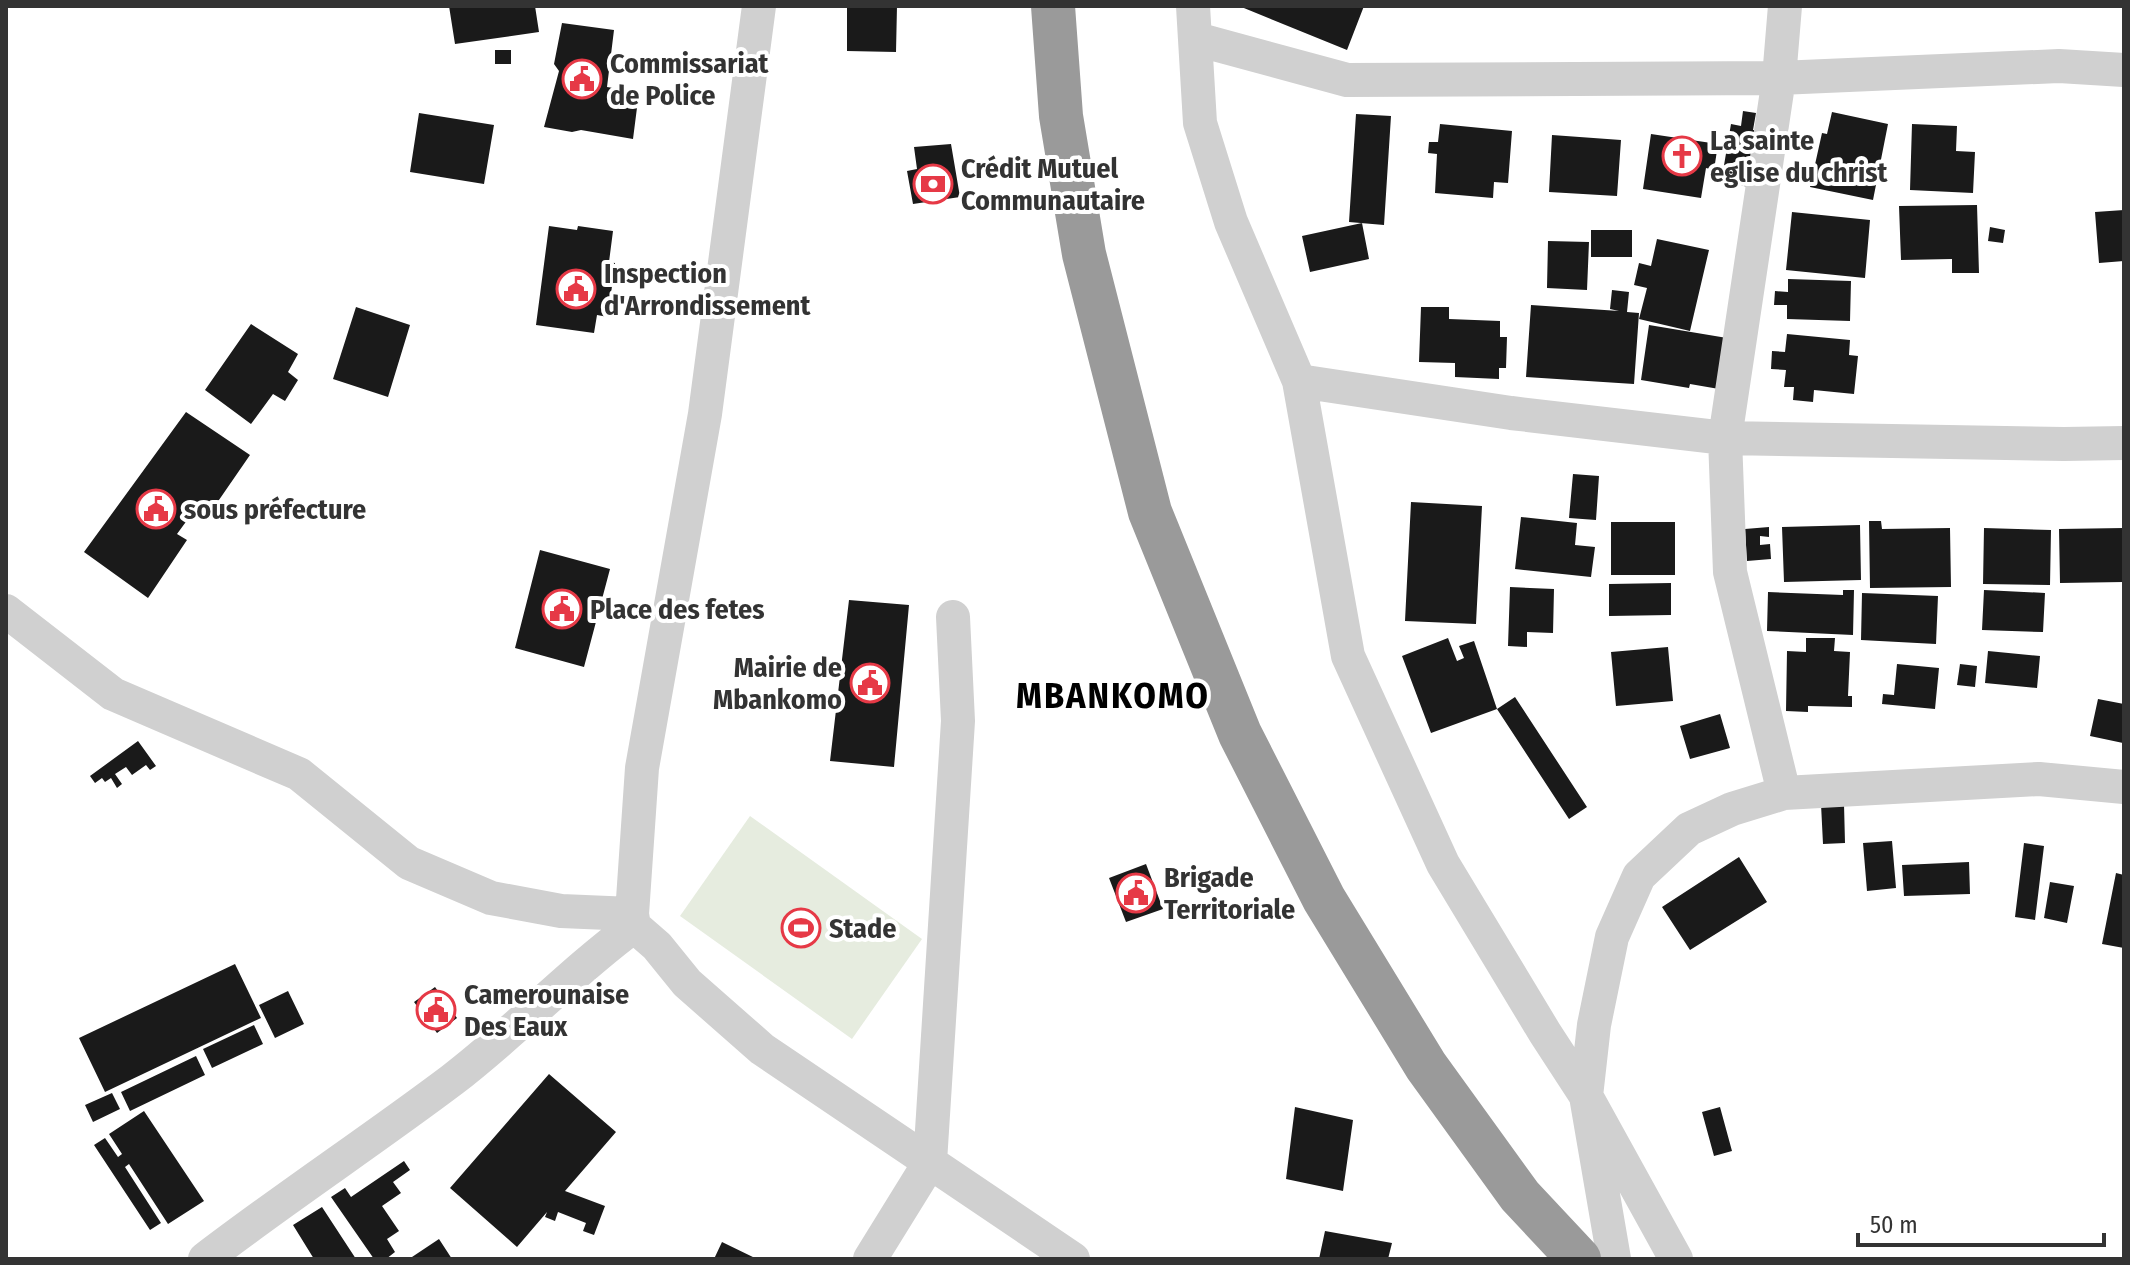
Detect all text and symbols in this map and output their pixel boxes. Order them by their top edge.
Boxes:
place label: Commissariat de Police [610,47,770,112]
public building icon: Commissariat de Police [561,58,603,100]
place label: La sainte eglise du christ [1710,124,1889,189]
church icon: La sainte eglise du christ [1661,135,1703,177]
place label: Crédit Mutuel Communautaire [961,152,1145,217]
bank icon: Crédit Mutuel Communautaire [912,163,954,205]
place label: Inspection d'Arrondissement [604,257,812,322]
public building icon: Inspection d'Arrondissement [555,268,597,310]
public building icon: sous préfecture [135,488,177,530]
place label: sous préfecture [184,493,366,526]
public building icon: Place des fetes [541,588,583,630]
place label: Place des fetes [590,593,765,626]
place label: Mairie de Mbankomo [713,651,842,716]
public building icon: Mairie de Mbankomo [849,662,891,704]
district label: MBANKOMO [1016,674,1210,718]
place label: Brigade Territoriale [1164,861,1295,926]
public building icon: Brigade Territoriale [1115,872,1157,914]
sports icon: Stade [780,907,822,949]
place label: Stade [829,912,896,945]
place label: Camerounaise Des Eaux [464,978,629,1043]
public building icon: Camerounaise Des Eaux [415,989,457,1031]
scale bar [1858,1197,2104,1247]
text: 50 m [1870,1211,1918,1239]

